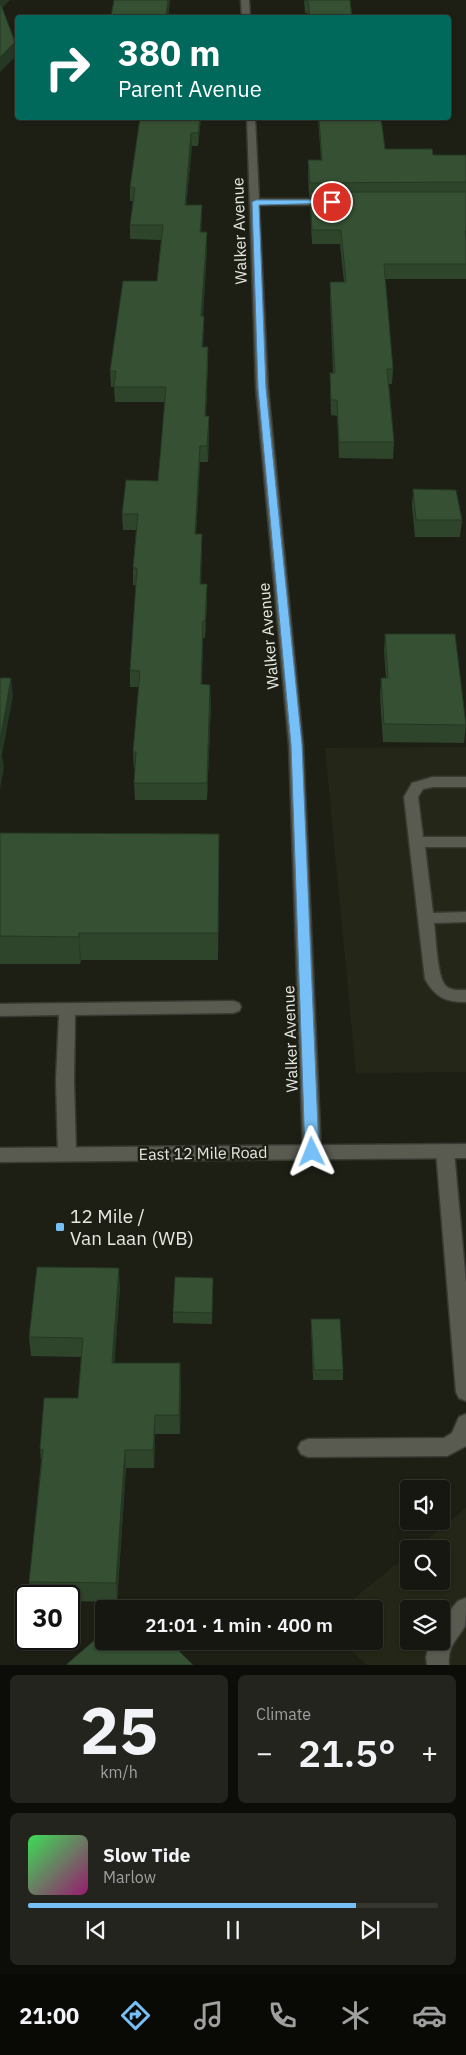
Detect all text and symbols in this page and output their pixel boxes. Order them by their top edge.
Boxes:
text: 380 m [118,30,221,76]
icon: right [35,35,100,100]
text: Parent Avenue [118,74,262,103]
street label: Walker Avenue [227,177,251,285]
pin [311,181,353,223]
icon: arrive [318,188,346,216]
street label: Walker Avenue [253,582,283,690]
street label: Walker Avenue [278,985,302,1093]
position arrow [285,1125,337,1177]
street label: East 12 Mile Road [139,1142,267,1164]
place label: 12 Mile / Van Laan (WB) [70,1204,194,1250]
marker: 12 Mile / Van Laan (WB) [54,1221,66,1233]
map controls [400,1480,450,1650]
button: sound [400,1480,450,1530]
button: search [400,1540,450,1590]
speed limit sign: 30 [15,1585,80,1650]
button: layers [400,1600,450,1650]
text: 21:01 · 1 min · 400 m [145,1613,333,1637]
text: 25 [80,1687,158,1772]
text: Climate [256,1704,311,1724]
text: 21.5° [298,1728,396,1777]
text: − [256,1734,273,1771]
text: + [421,1734,438,1771]
text: km/h [100,1762,138,1782]
text: Slow Tide [103,1843,190,1867]
text: Marlow [103,1867,156,1887]
icon: previous [82,1916,110,1944]
icon: pause [219,1916,247,1944]
icon: next [356,1916,384,1944]
icon: directions [118,1998,153,2033]
icon: music [191,1998,226,2033]
icon: phone [265,1998,300,2033]
icon: climate [338,1998,373,2033]
icon: car [412,1998,447,2033]
text: 21:00 [19,2001,79,2030]

